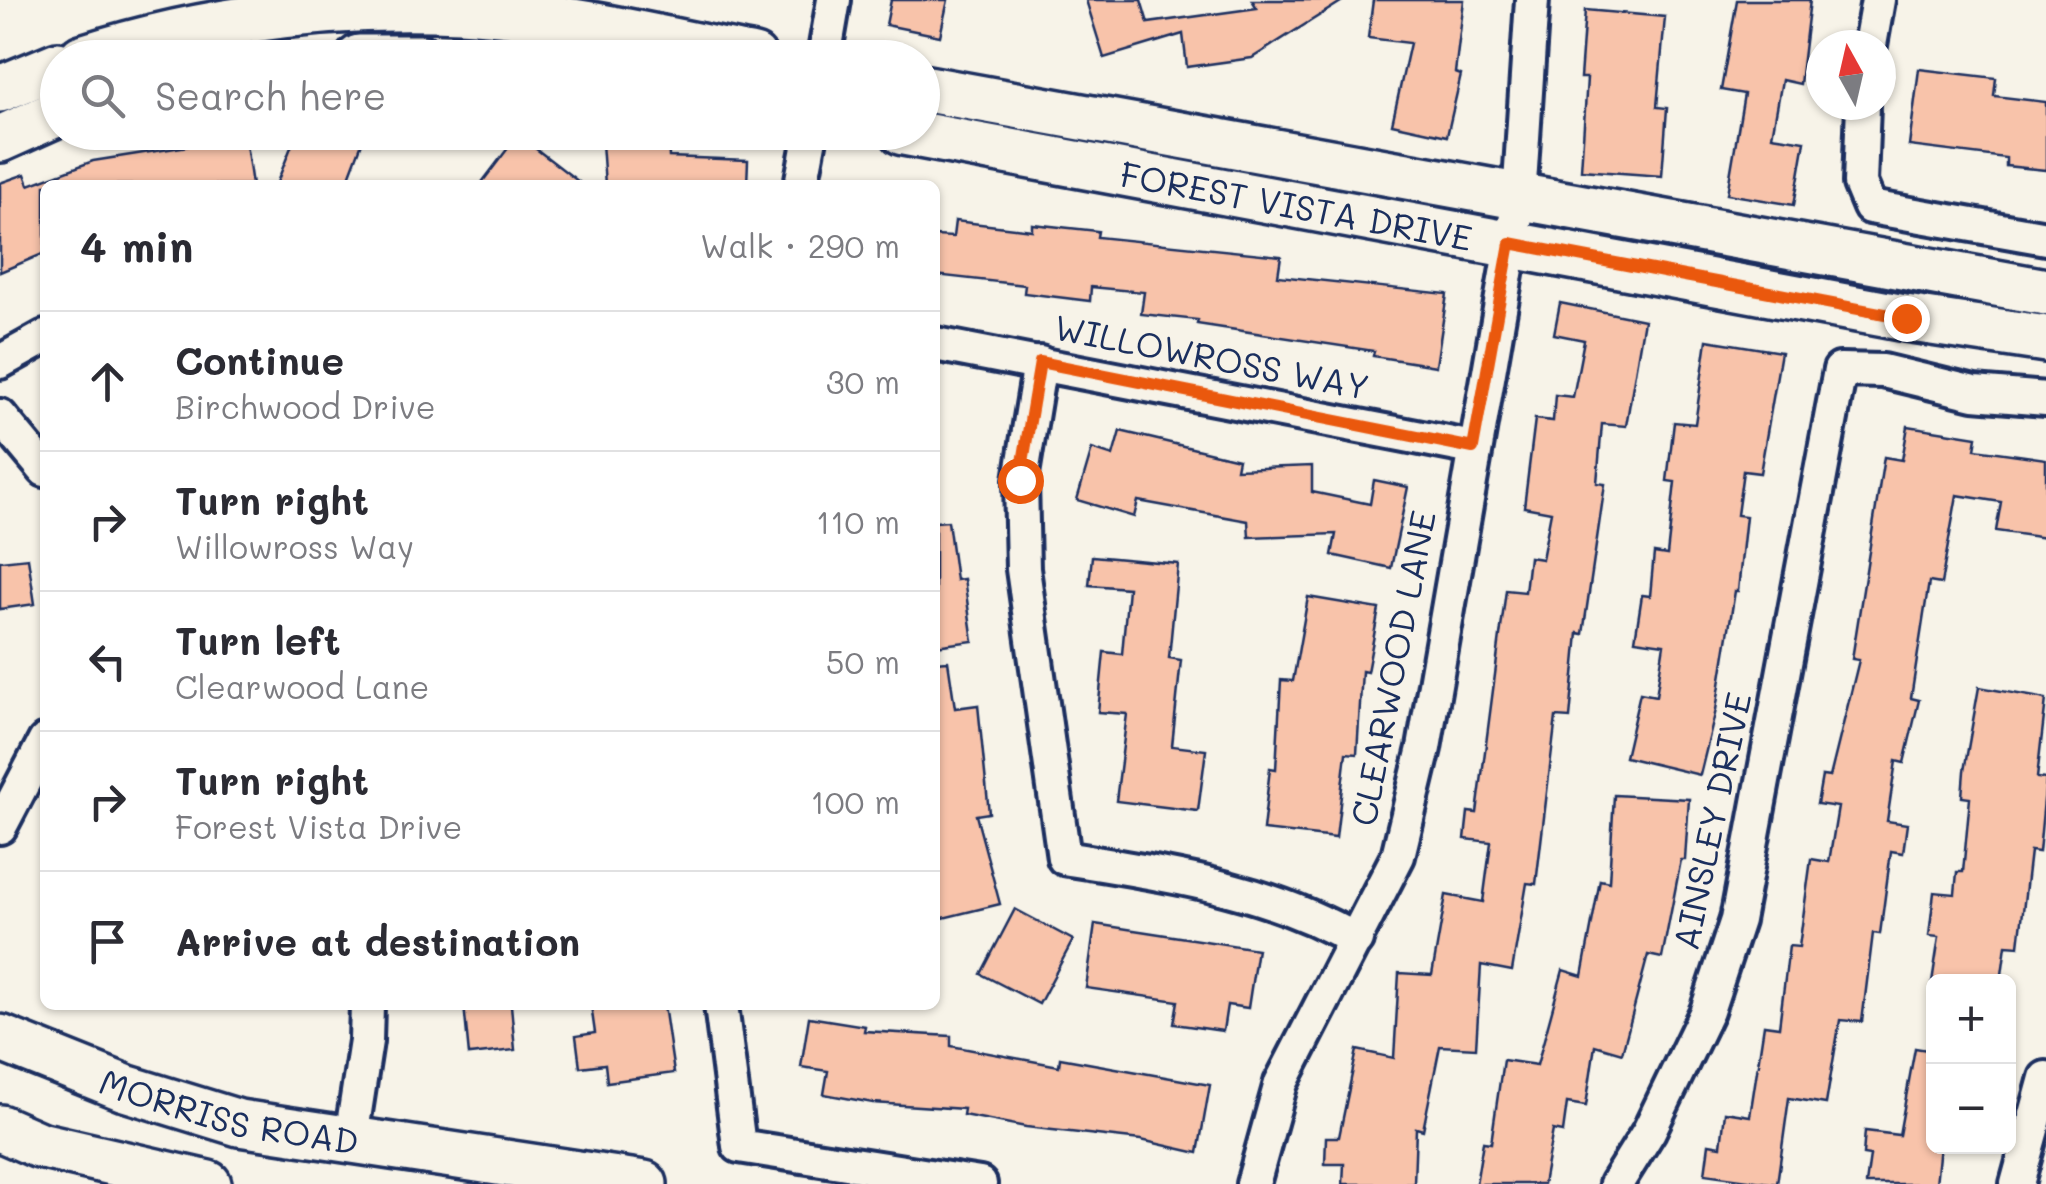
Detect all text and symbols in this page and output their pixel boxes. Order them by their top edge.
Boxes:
north arrow [1806,30,1896,120]
search box [40,40,940,150]
icon: search [75,68,130,123]
text: Search here [155,70,386,120]
street label: FOREST VISTA DRIVE [1117,150,1476,260]
text: 4 min [80,218,193,273]
text: Walk · 290 m [700,224,900,266]
route end [1884,296,1930,342]
street label: WILLOWROSS WAY [1051,303,1373,409]
text: Continue [175,335,344,385]
icon: ahead [80,354,135,409]
text: 30 m [826,360,900,402]
text: Birchwood Drive [175,385,435,427]
route start [998,458,1044,504]
text: Turn right [175,475,369,525]
icon: right [80,494,135,549]
text: 110 m [816,500,900,542]
street label: CLEARWOOD LANE [1339,507,1445,829]
text: Willowross Way [175,525,414,567]
text: Turn left [175,615,341,665]
icon: left [80,634,135,689]
text: 50 m [826,640,900,682]
text: Clearwood Lane [175,665,429,707]
street label: AINSLEY DRIVE [1661,688,1761,954]
text: Turn right [175,755,369,805]
icon: right [80,774,135,829]
text: 100 m [810,780,900,822]
text: Forest Vista Drive [175,805,462,847]
icon: arrive [80,914,135,969]
text: Arrive at destination [175,916,580,966]
map controls [1926,974,2016,1154]
button: + [1926,974,2016,1064]
street label: MORRISS ROAD [93,1057,362,1164]
button: − [1926,1064,2016,1154]

